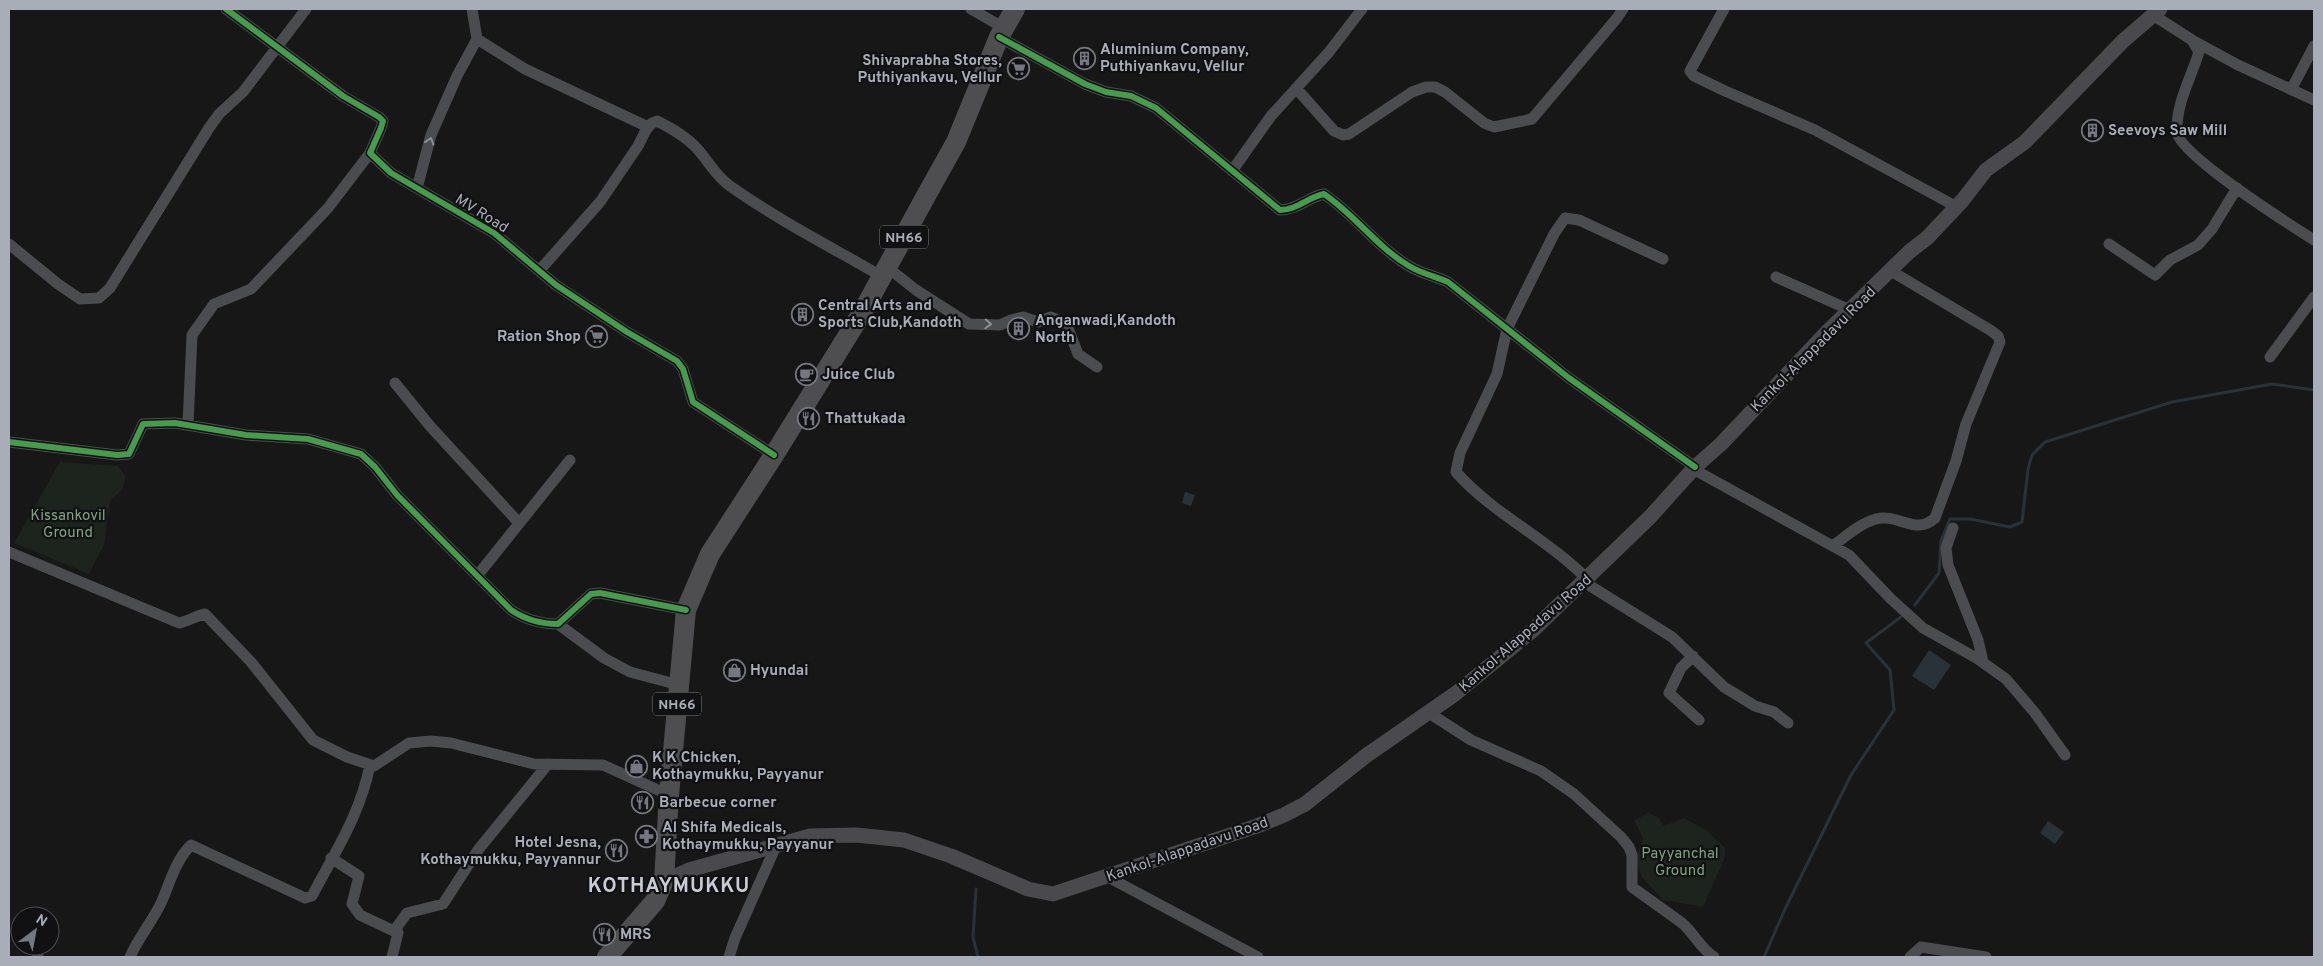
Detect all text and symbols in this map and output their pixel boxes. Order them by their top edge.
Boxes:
place label: Aluminium Company, Puthiyankavu, Vellur [1100,41,1249,77]
building icon: Aluminium Company, Puthiyankavu, Vellur [1072,46,1096,70]
place label: Shivaprabha Stores, Puthiyankavu, Vellur [858,52,1003,88]
supermarket icon: Shivaprabha Stores, Puthiyankavu, Vellur [1006,57,1030,81]
building icon: Seevoys Saw Mill [2080,118,2104,142]
place label: Seevoys Saw Mill [2108,122,2227,141]
one-way arrow [424,137,434,145]
street label: MV Road [451,190,511,238]
road number: NH66 [880,226,928,248]
street label: Kankol-Alappadavu Road [1747,283,1881,417]
place label: Central Arts and Sports Club,Kandoth [818,297,962,333]
building icon: Central Arts and Sports Club,Kandoth [790,302,814,326]
place label: Anganwadi,Kandoth North [1035,312,1176,348]
building icon: Anganwadi,Kandoth North [1007,317,1031,341]
one-way arrow [984,319,992,330]
supermarket icon: Ration Shop [585,324,609,348]
place label: Ration Shop [497,328,581,347]
cafe icon: Juice Club [794,362,818,386]
place label: Juice Club [822,366,895,385]
restaurant icon: Thattukada [797,406,821,430]
place label: Thattukada [825,410,906,429]
park label: Kissankovil Ground [30,507,106,543]
street label: Kankol-Alappadavu Road [1456,571,1596,697]
shop icon: Hyundai [722,658,746,682]
place label: Hyundai [750,662,808,681]
road number: NH66 [653,692,701,716]
place label: K K Chicken, Kothaymukku, Payyanur [652,749,824,785]
shop icon: K K Chicken, Kothaymukku, Payyanur [624,754,648,778]
restaurant icon: Barbecue corner [631,790,655,814]
place label: Barbecue corner [659,794,777,813]
street label: Kankol-Alappadavu Road [1104,814,1271,887]
place label: Al Shifa Medicals, Kothaymukku, Payyanur [662,819,834,855]
pharmacy icon: Al Shifa Medicals, Kothaymukku, Payyanur [634,824,658,848]
place label: Hotel Jesna, Kothaymukku, Payyannur [420,834,602,870]
restaurant icon: Hotel Jesna, Kothaymukku, Payyannur [605,839,629,863]
park label: Payyanchal Ground [1641,845,1719,881]
district label: KOTHAYMUKKU [588,874,750,900]
north arrow [10,906,60,956]
text: N [32,911,50,931]
restaurant icon: MRS [592,922,616,946]
place label: MRS [620,926,651,945]

